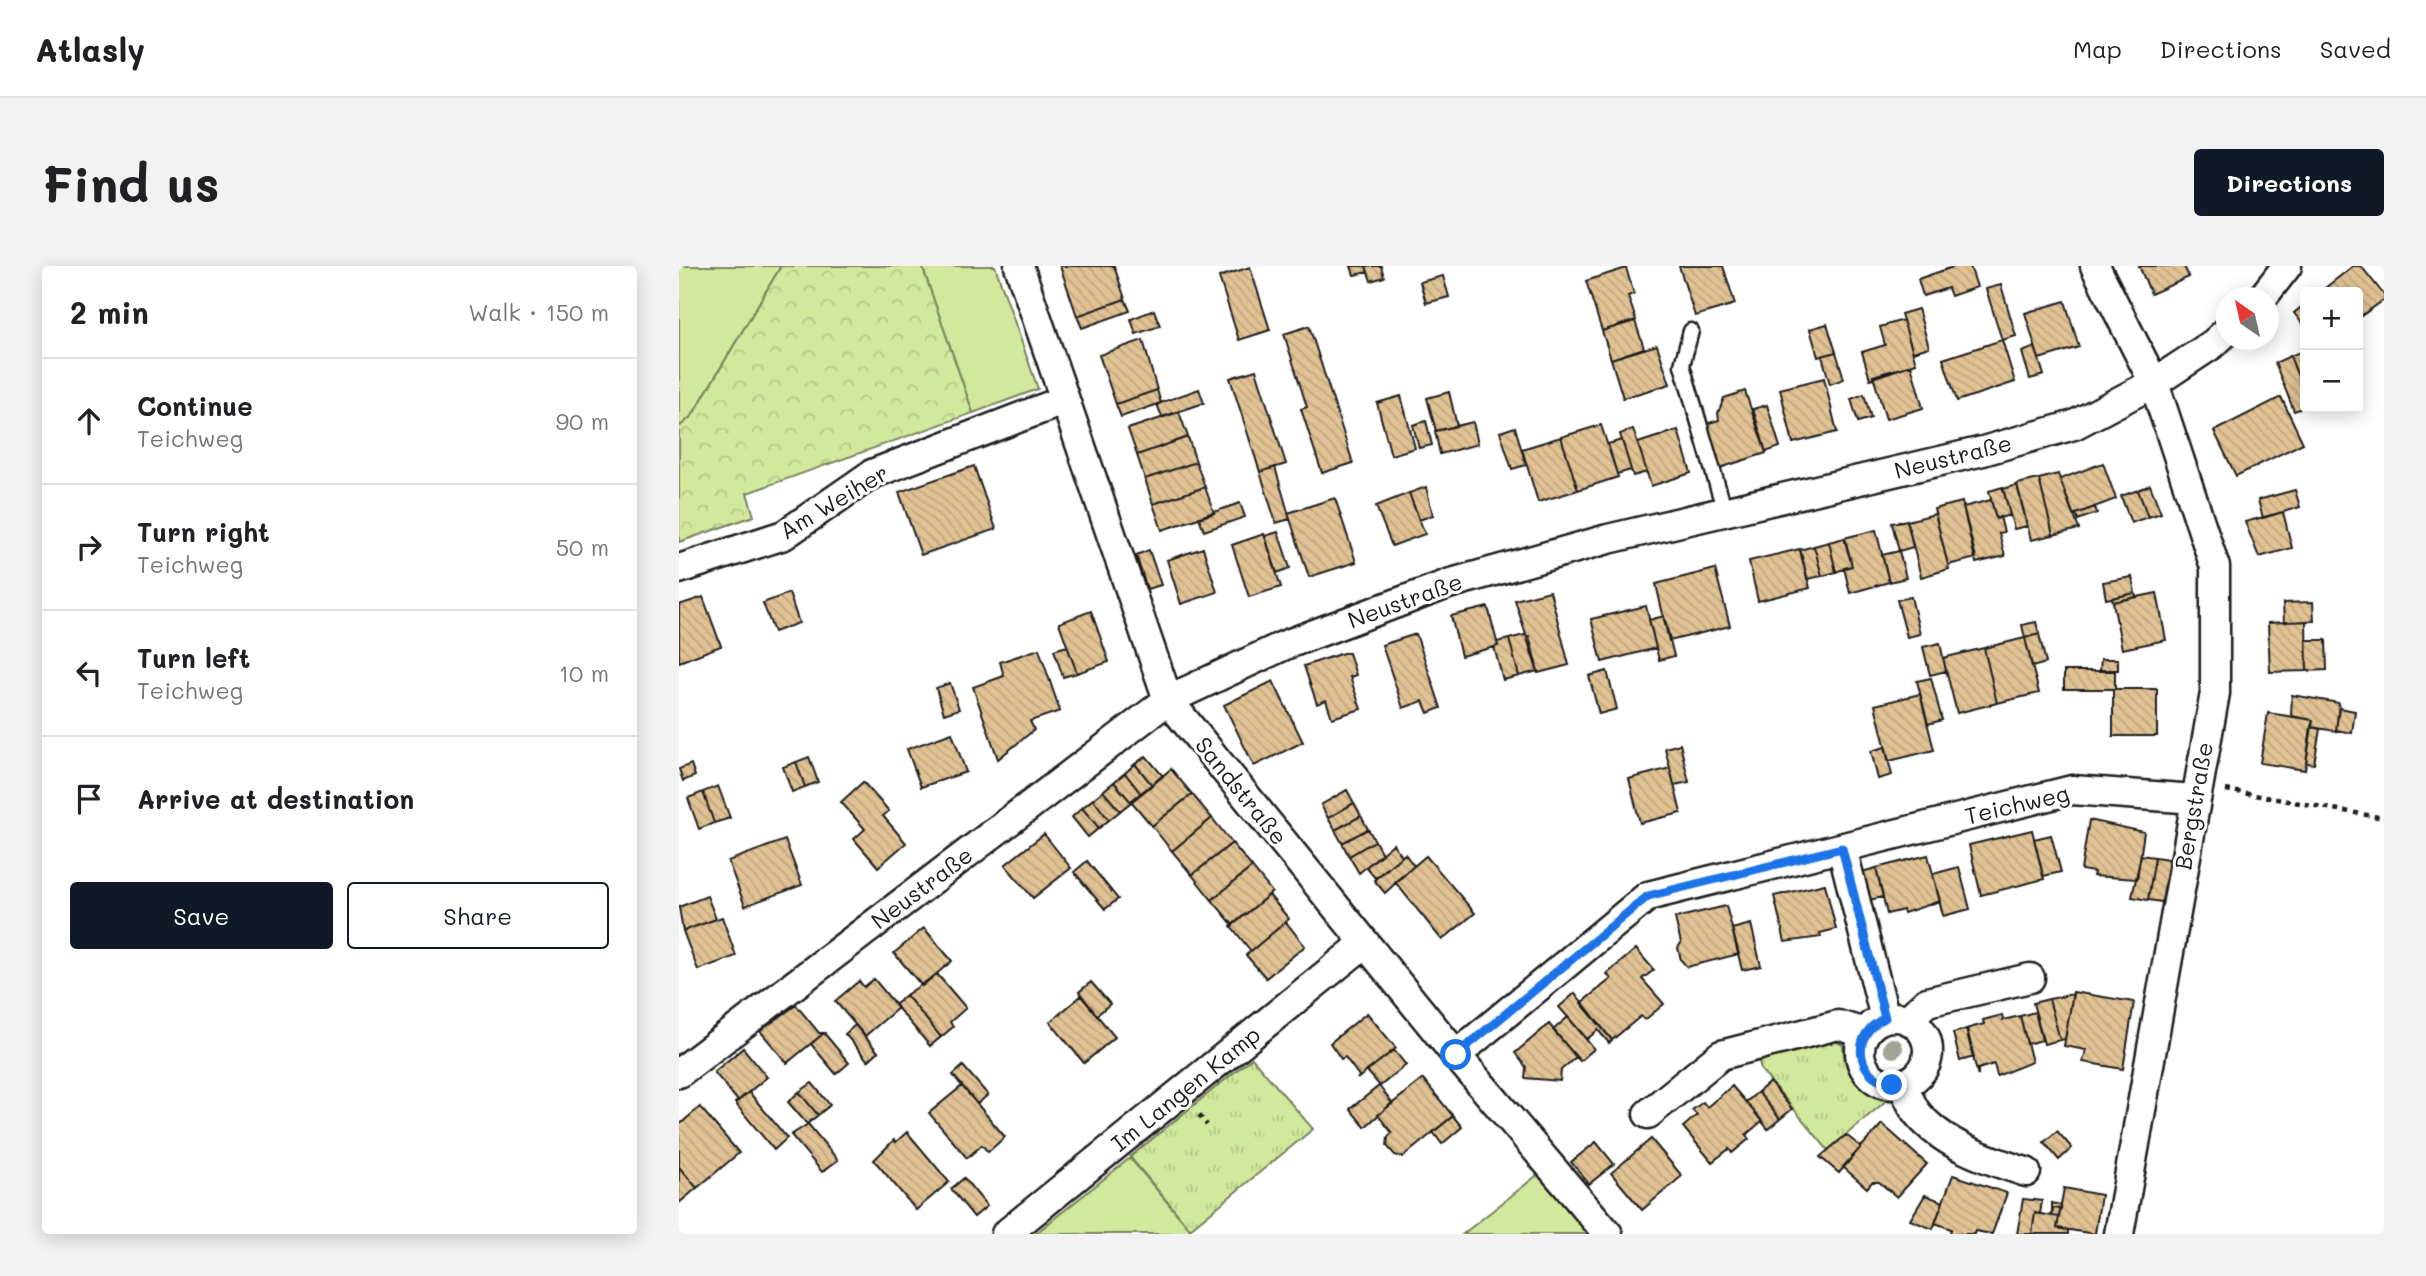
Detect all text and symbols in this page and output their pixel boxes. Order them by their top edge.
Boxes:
text: Atlasly [35,27,145,70]
text: Map [2073,33,2122,64]
text: Directions [2160,33,2282,64]
text: Saved [2320,33,2391,64]
button: Directions [2194,149,2384,216]
text: Find us [42,151,220,214]
north arrow [2216,287,2279,350]
map controls [2300,287,2363,413]
button: + [2300,287,2363,350]
text: 2 min [70,292,149,332]
text: Walk · 150 m [468,297,609,327]
button: − [2300,350,2363,413]
text: Continue [137,389,253,423]
icon: ahead [70,402,108,440]
text: 90 m [556,406,609,436]
text: Teichweg [137,423,243,453]
street label: Neustraße [1891,427,2015,485]
street label: Am Weiher [774,457,893,545]
text: Turn right [137,515,270,549]
icon: right [70,528,108,566]
text: 50 m [556,532,609,562]
text: Teichweg [137,549,243,579]
street label: Neustraße [1343,565,1466,635]
text: Turn left [137,641,250,675]
icon: left [70,654,108,692]
text: 10 m [559,658,609,688]
text: Teichweg [137,675,243,705]
street label: Sandstraße [1189,730,1295,851]
street label: Bergstraße [2167,740,2219,872]
street label: Teichweg [1962,777,2072,831]
icon: arrive [70,780,108,818]
text: Arrive at destination [137,782,414,816]
street label: Neustraße [865,839,978,935]
button: Save [70,882,333,949]
button: Share [347,882,609,949]
street label: Im Langen Kamp [1105,1019,1266,1158]
route start [1440,1039,1471,1070]
route end [1876,1069,1907,1100]

